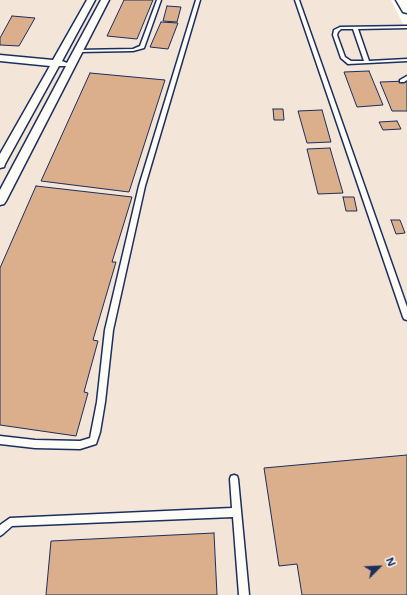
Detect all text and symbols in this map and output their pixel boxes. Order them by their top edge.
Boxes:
north arrow [359,547,399,587]
text: N [382,555,399,569]

